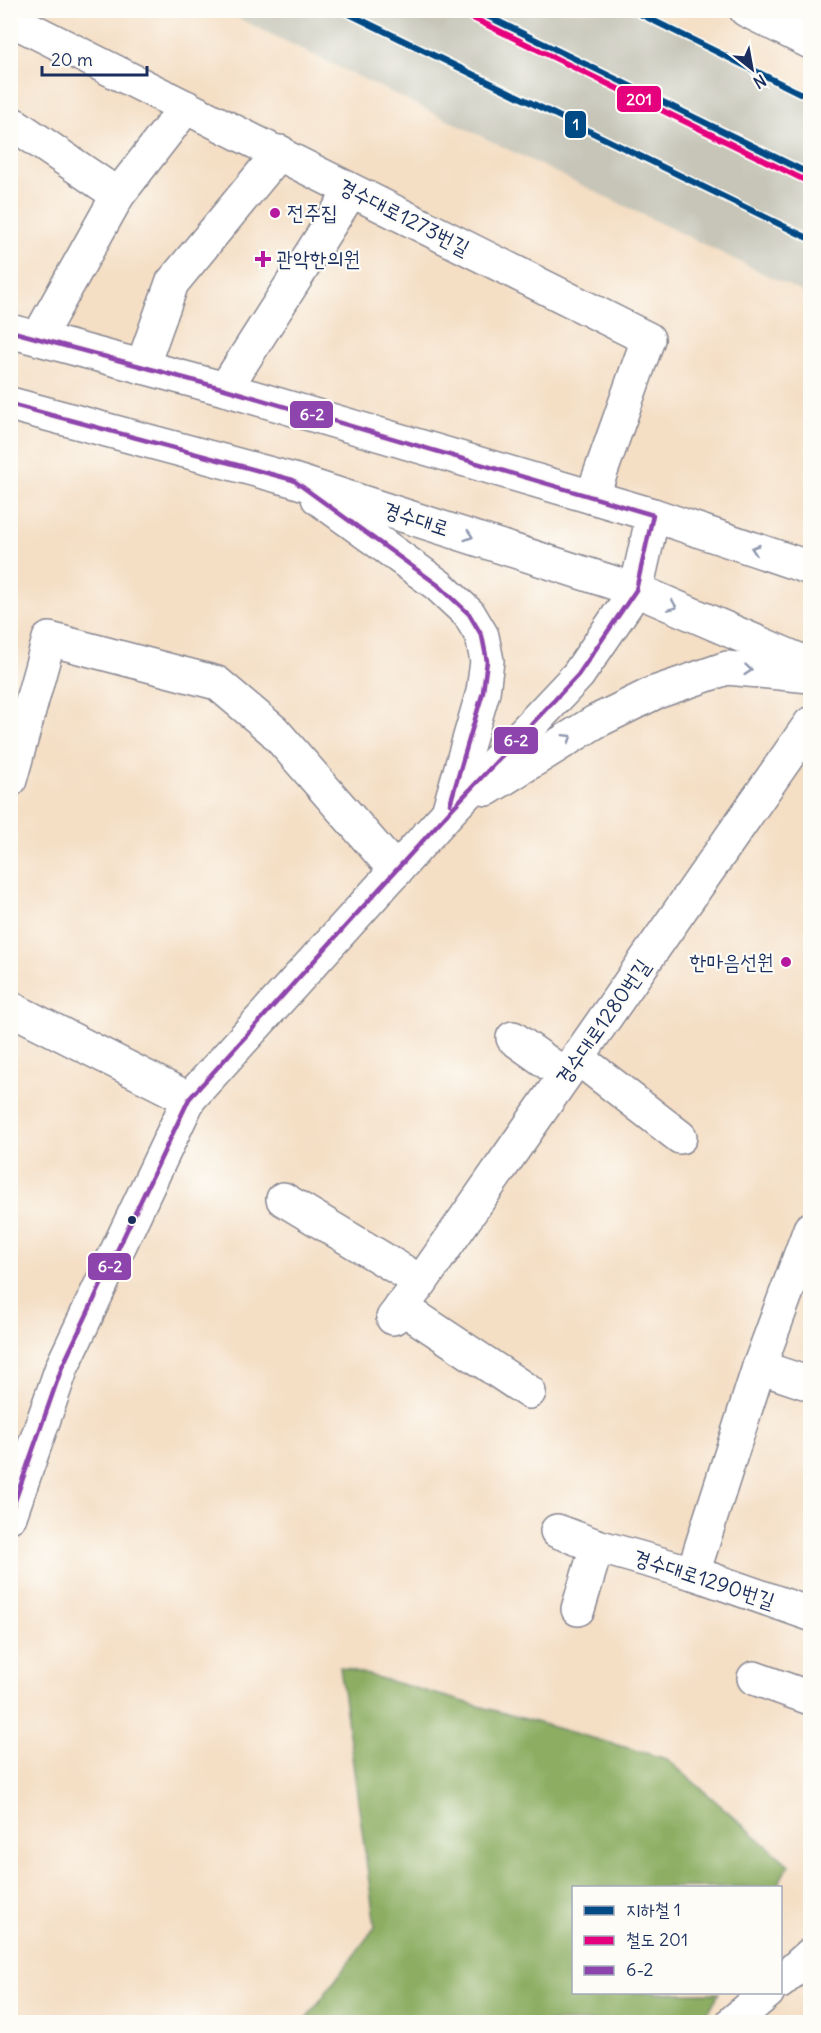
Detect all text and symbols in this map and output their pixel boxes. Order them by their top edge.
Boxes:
scale bar [42,39,147,77]
north arrow [722,39,782,99]
text: 20 m [51,48,93,71]
text: N [750,70,770,93]
line badge: 201 [616,85,662,113]
text: 201 [626,89,652,109]
line badge: 1 [564,110,587,139]
text: 1 [573,114,579,134]
street label: 경수대로1273번길 [334,172,474,261]
place label: 전주집 [287,199,338,226]
marker: 전주집 [268,206,282,220]
place label: 관악한의원 [276,245,361,272]
marker: 관악한의원 [254,250,272,268]
line badge: 6-2 [289,400,334,429]
text: 6-2 [300,404,324,424]
street label: 경수대로 [380,495,452,542]
one-way arrow [463,529,474,542]
one-way arrow [750,544,761,556]
one-way arrow [667,599,678,611]
one-way arrow [743,663,752,676]
line badge: 6-2 [493,726,539,755]
text: 6-2 [504,730,528,750]
one-way arrow [562,734,572,746]
place label: 한마음선원 [690,948,774,975]
street label: 경수대로1280번길 [549,954,656,1090]
marker: 한마음선원 [779,955,793,969]
unlabelled marker [126,1214,138,1226]
line badge: 6-2 [87,1252,132,1281]
text: 6-2 [98,1256,122,1276]
street label: 경수대로1290번길 [630,1543,778,1614]
legend [572,1886,782,1994]
text: 지하철 1 [626,1898,681,1921]
text: 철도 201 [626,1928,688,1951]
text: 6-2 [626,1958,654,1981]

